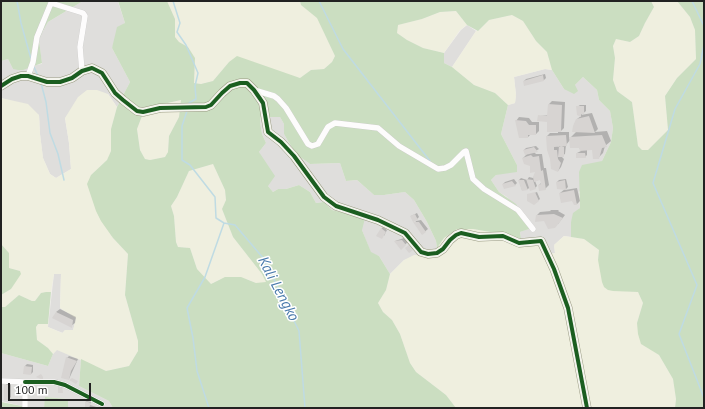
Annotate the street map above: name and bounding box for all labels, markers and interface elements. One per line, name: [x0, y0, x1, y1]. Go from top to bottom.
water label: Kali Lengko: [253, 254, 303, 324]
scale bar: [10, 375, 93, 401]
text: 100 m: [15, 382, 48, 397]

